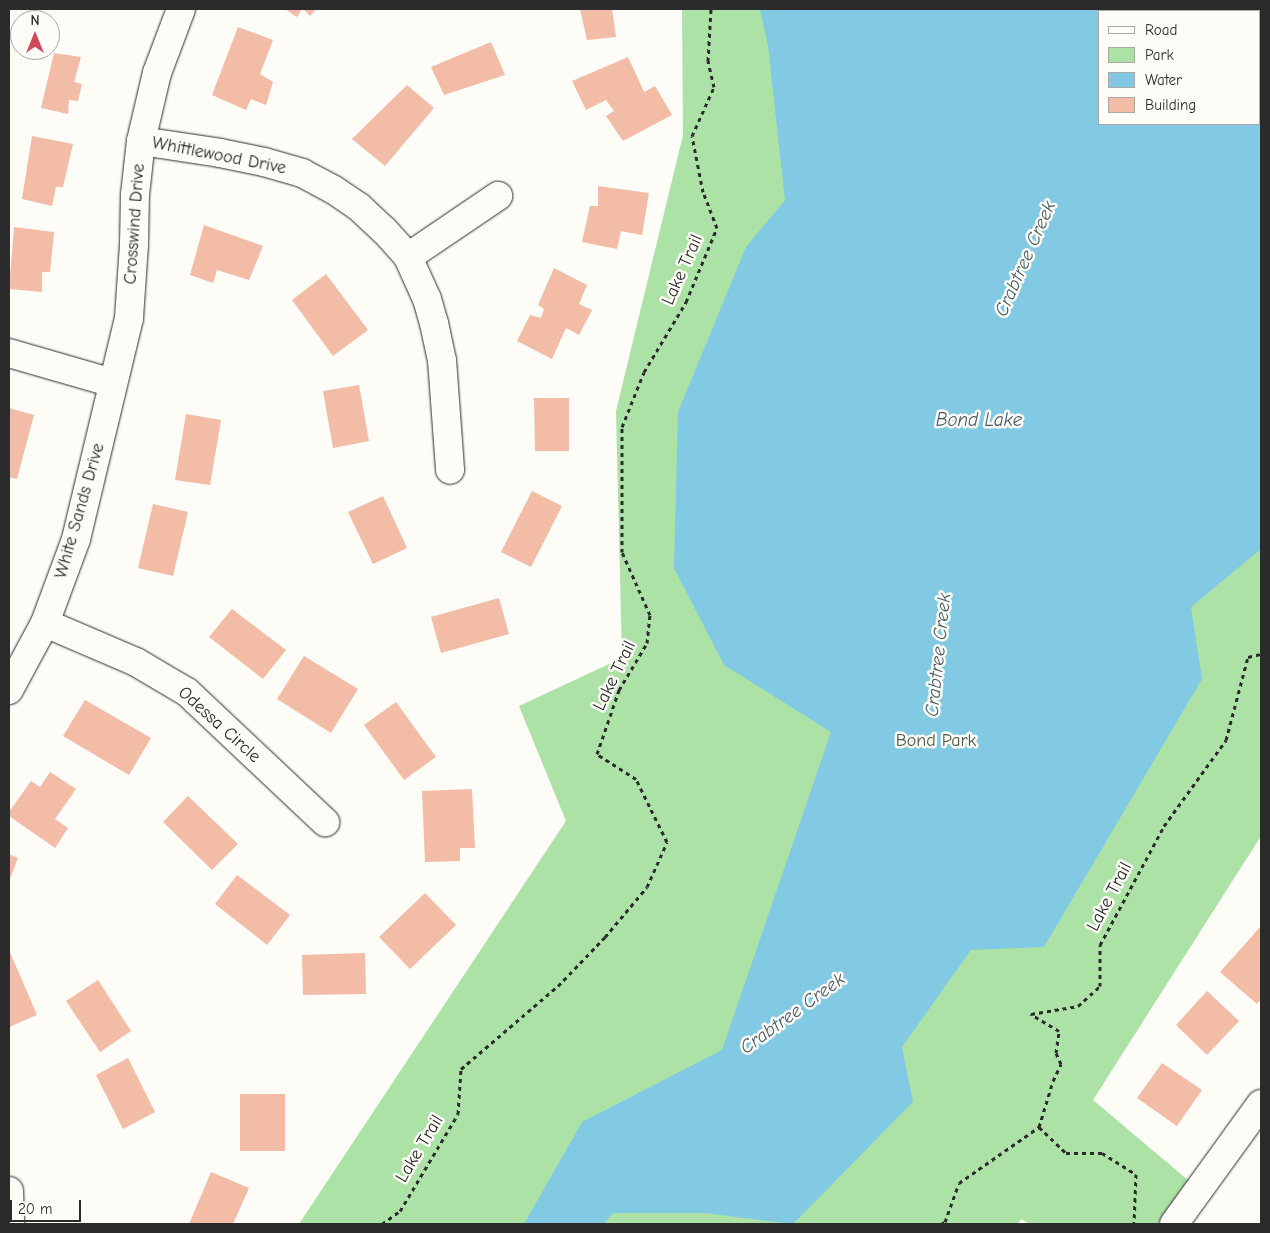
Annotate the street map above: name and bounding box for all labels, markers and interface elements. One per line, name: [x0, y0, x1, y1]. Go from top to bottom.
north arrow: [10, 10, 60, 60]
legend: [1098, 10, 1260, 125]
text: N: [30, 12, 40, 29]
text: Road: [1145, 21, 1177, 39]
text: Park: [1145, 46, 1174, 64]
text: Water: [1145, 71, 1182, 89]
text: Building: [1145, 96, 1196, 114]
street label: Whittlewood Drive: [150, 132, 288, 180]
street label: Crosswind Drive: [120, 163, 150, 285]
water label: Crabtree Creek: [990, 198, 1062, 320]
street label: Lake Trail: [658, 231, 708, 309]
water label: Bond Lake: [936, 410, 1022, 432]
street label: White Sands Drive: [50, 441, 110, 581]
water label: Crabtree Creek: [921, 592, 957, 718]
street label: Lake Trail: [589, 638, 641, 714]
street label: Odessa Circle: [173, 682, 265, 768]
park label: Bond Park: [896, 730, 976, 752]
street label: Lake Trail: [1083, 859, 1137, 935]
water label: Crabtree Creek: [736, 968, 850, 1060]
street label: Lake Trail: [391, 1111, 449, 1187]
scale bar: [12, 1190, 84, 1222]
text: 20 m: [18, 1200, 52, 1218]

